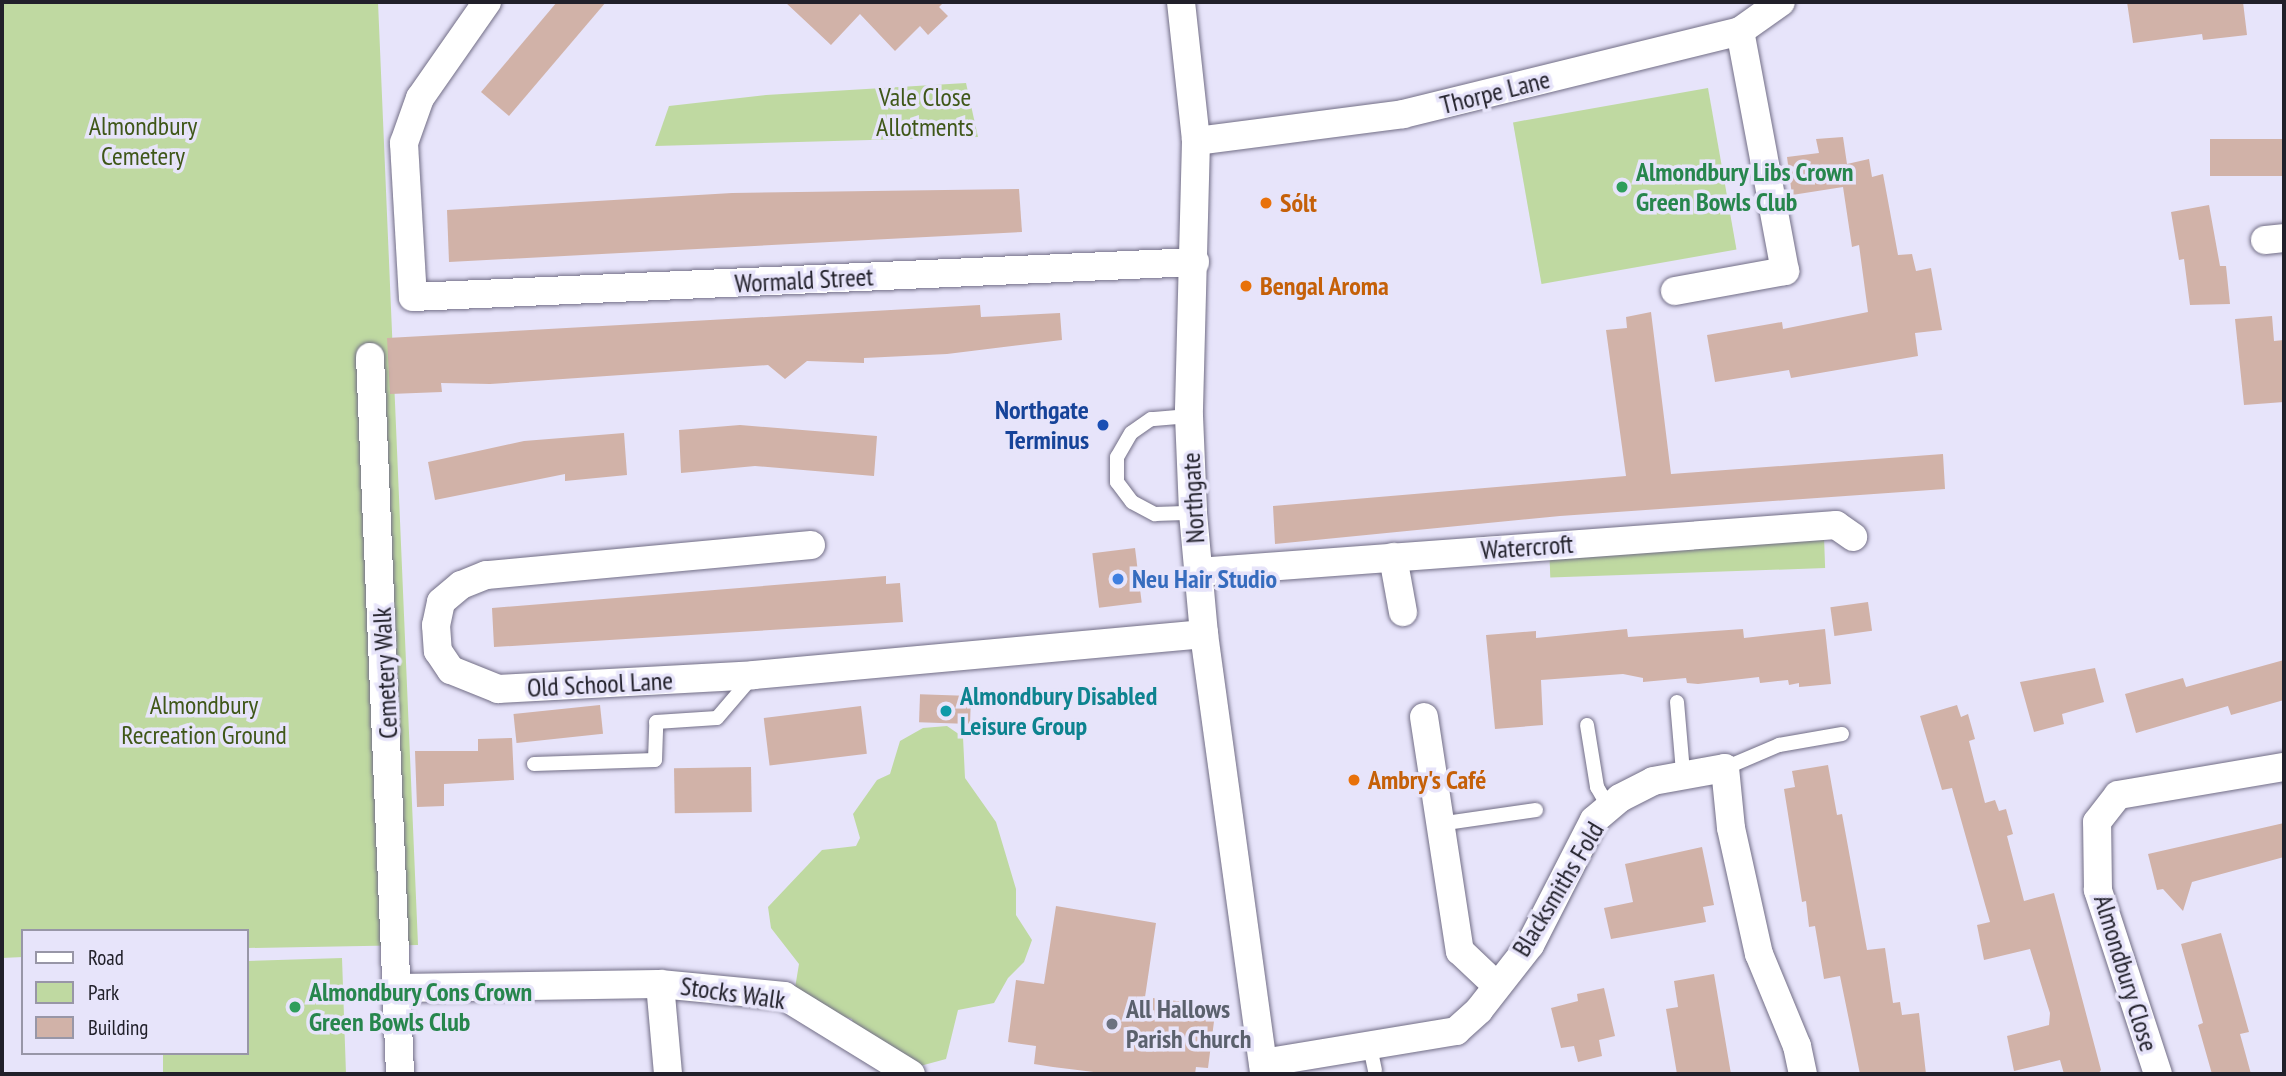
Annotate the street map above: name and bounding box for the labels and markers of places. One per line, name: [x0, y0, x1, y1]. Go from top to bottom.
place label: Almondbury Libs Crown Green Bowls Club: [1636, 156, 1855, 218]
marker: Almondbury Libs Crown Green Bowls Club: [1614, 179, 1630, 195]
place label: Sólt: [1280, 187, 1317, 219]
marker: Sólt: [1258, 195, 1274, 211]
place label: Bengal Aroma: [1260, 270, 1390, 302]
marker: Bengal Aroma: [1238, 278, 1254, 294]
place label: Northgate Terminus: [995, 394, 1089, 456]
marker: Northgate Terminus: [1095, 417, 1111, 433]
place label: Neu Hair Studio: [1132, 563, 1277, 595]
marker: Neu Hair Studio: [1110, 571, 1126, 587]
place label: Almondbury Disabled Leisure Group: [960, 680, 1158, 742]
marker: Almondbury Disabled Leisure Group: [938, 703, 954, 719]
place label: Ambry's Café: [1368, 764, 1487, 796]
marker: Ambry's Café: [1346, 772, 1362, 788]
place label: Almondbury Cons Crown Green Bowls Club: [309, 976, 534, 1038]
place label: All Hallows Parish Church: [1126, 993, 1252, 1054]
marker: Almondbury Cons Crown Green Bowls Club: [287, 999, 303, 1015]
marker: All Hallows Parish Church: [1104, 1016, 1120, 1032]

